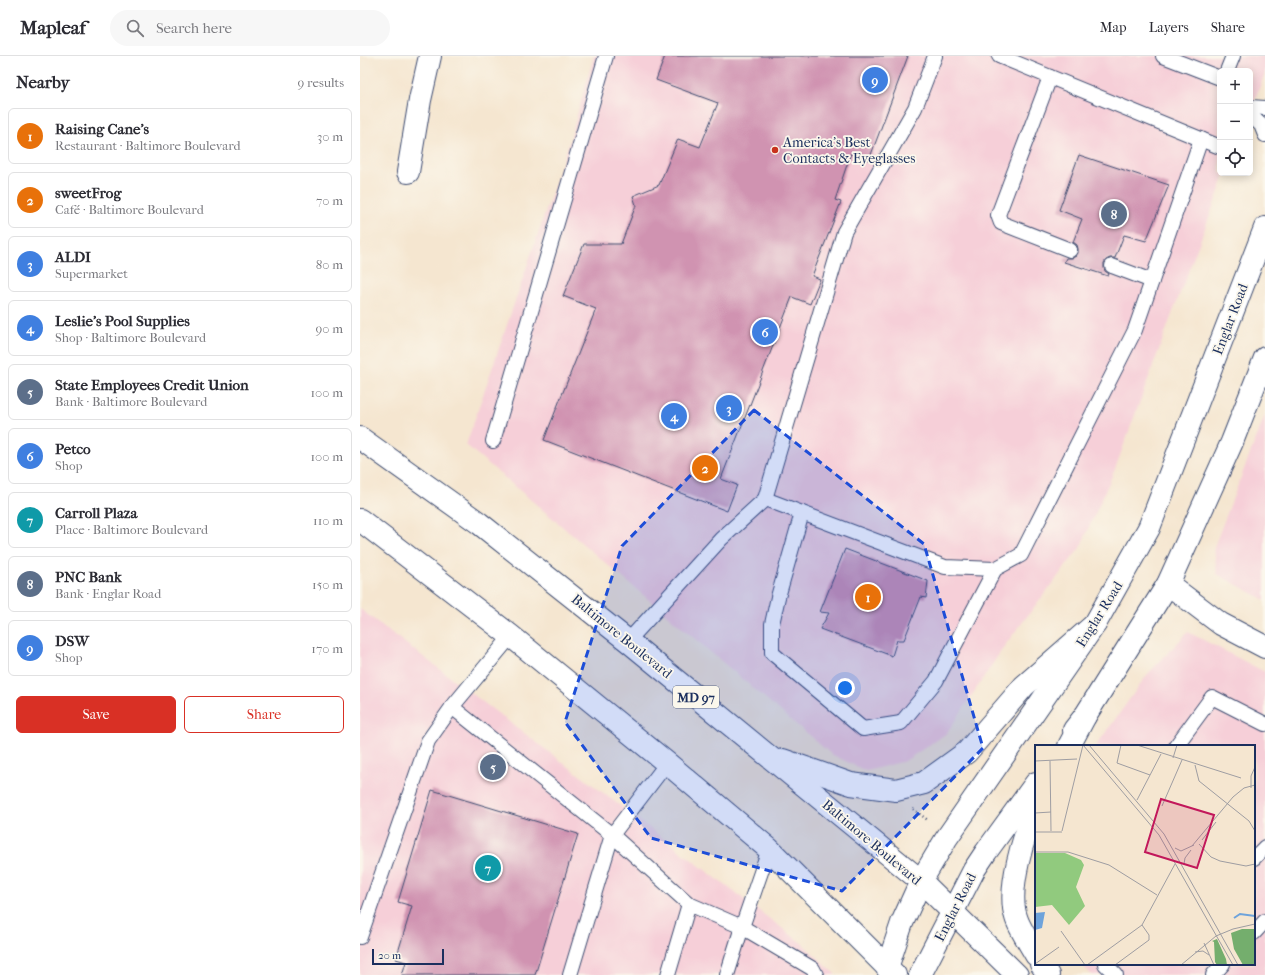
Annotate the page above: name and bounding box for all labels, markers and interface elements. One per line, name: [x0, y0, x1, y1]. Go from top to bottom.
search box: [110, 10, 390, 46]
text: Mapleaf: [20, 17, 86, 39]
icon: search: [124, 17, 146, 39]
text: Search here: [156, 19, 232, 37]
text: Map: [1100, 19, 1127, 36]
text: Layers: [1149, 19, 1189, 36]
text: Share: [1211, 19, 1245, 36]
pin: 9: [862, 65, 888, 95]
map controls: [1217, 68, 1253, 176]
button: +: [1217, 68, 1253, 104]
text: Nearby: [16, 72, 70, 92]
text: 9 results: [297, 75, 344, 90]
button: −: [1217, 104, 1253, 140]
text: Raising Cane's: [55, 120, 149, 138]
text: 1: [28, 129, 32, 144]
text: 30 m: [317, 129, 343, 144]
place label: America's Best Contacts & Eyeglasses: [782, 134, 915, 167]
text: Restaurant · Baltimore Boulevard: [55, 138, 241, 153]
button: locate: [1217, 140, 1253, 176]
marker: America's Best Contacts & Eyeglasses: [770, 145, 780, 155]
text: sweetFrog: [55, 184, 121, 202]
text: 2: [27, 193, 33, 208]
text: 70 m: [316, 193, 343, 208]
pin: 8: [1101, 199, 1127, 229]
text: Café · Baltimore Boulevard: [55, 202, 204, 217]
text: ALDI: [55, 248, 91, 266]
text: 3: [27, 257, 33, 272]
text: 80 m: [316, 257, 343, 272]
text: Supermarket: [55, 266, 128, 281]
street label: Englar Road: [1209, 281, 1252, 357]
text: Leslie's Pool Supplies: [55, 312, 190, 330]
pin: 6: [752, 317, 778, 347]
text: 4: [26, 321, 34, 336]
text: 90 m: [315, 321, 343, 336]
text: Shop · Baltimore Boulevard: [55, 330, 206, 345]
text: State Employees Credit Union: [55, 376, 249, 394]
text: 5: [27, 385, 33, 400]
text: 100 m: [310, 385, 343, 400]
pin: 3: [716, 393, 742, 423]
text: Bank · Baltimore Boulevard: [55, 394, 207, 409]
pin: 4: [661, 401, 687, 431]
text: Petco: [55, 440, 91, 458]
text: 6: [26, 449, 34, 464]
text: 100 m: [310, 449, 343, 464]
pin: 2: [692, 453, 718, 483]
text: Shop: [55, 458, 83, 473]
text: Carroll Plaza: [55, 504, 137, 522]
text: 7: [27, 513, 33, 528]
text: 110 m: [313, 513, 343, 528]
text: Place · Baltimore Boulevard: [55, 522, 208, 537]
text: PNC Bank: [55, 568, 122, 586]
text: 8: [27, 577, 33, 592]
text: 150 m: [312, 577, 343, 592]
street label: Englar Road: [1072, 578, 1127, 650]
pin: 1: [855, 582, 881, 612]
text: Bank · Englar Road: [55, 586, 161, 601]
street label: Baltimore Boulevard: [568, 591, 676, 682]
text: DSW: [55, 632, 89, 650]
text: 9: [27, 641, 33, 656]
text: 170 m: [311, 641, 343, 656]
text: Shop: [55, 650, 83, 665]
your location: [835, 678, 855, 698]
road number: MD 97: [673, 686, 719, 708]
button: Save: [16, 696, 176, 733]
button: Share: [184, 696, 344, 733]
inset map: [1035, 745, 1255, 965]
pin: 5: [480, 752, 506, 782]
street label: Baltimore Boulevard: [819, 796, 925, 889]
pin: 7: [475, 853, 501, 883]
street label: Englar Road: [931, 870, 980, 944]
scale bar: [372, 947, 444, 966]
text: 20 m: [378, 949, 401, 962]

